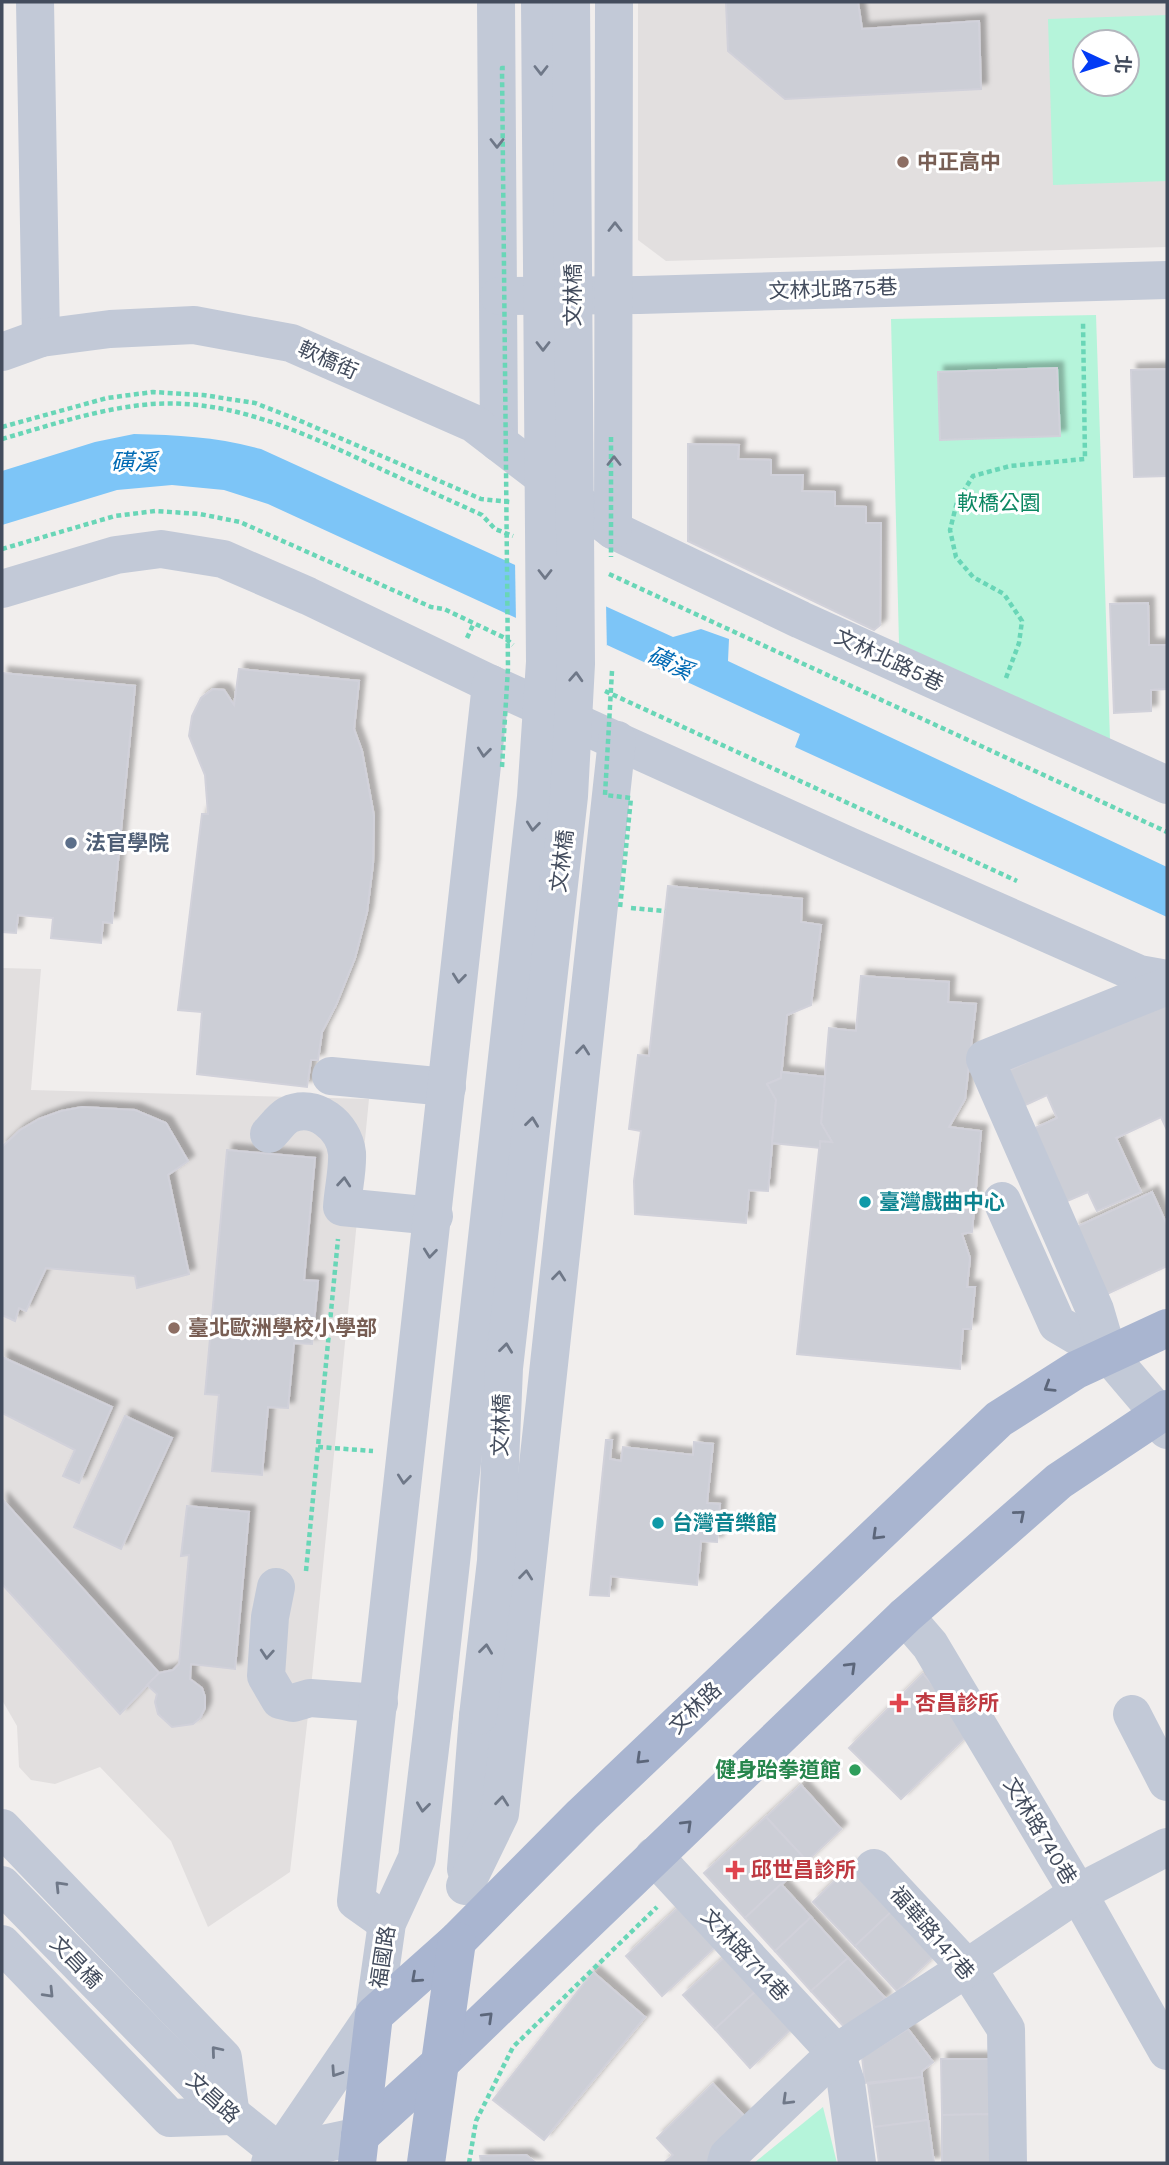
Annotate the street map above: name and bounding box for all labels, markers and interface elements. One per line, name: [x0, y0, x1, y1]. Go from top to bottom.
north arrow: [1071, 28, 1141, 98]
text: 北: [1110, 54, 1135, 74]
one-way arrow: [533, 65, 549, 76]
one-way arrow: [489, 139, 505, 149]
place label: 中正高中: [917, 149, 1001, 174]
marker: 中正高中: [895, 154, 911, 170]
one-way arrow: [607, 221, 622, 232]
street label: 文林橋: [560, 264, 585, 327]
street label: 文林北路75巷: [768, 274, 898, 303]
street label: 軟橋街: [294, 335, 362, 384]
one-way arrow: [535, 342, 551, 352]
water label: 磺溪: [111, 449, 160, 476]
one-way arrow: [606, 456, 622, 466]
park label: 軟橋公園: [957, 490, 1041, 515]
one-way arrow: [537, 569, 552, 580]
street label: 文林北路5巷: [831, 623, 948, 696]
water label: 磺溪: [643, 641, 699, 687]
one-way arrow: [568, 671, 583, 682]
one-way arrow: [476, 746, 491, 757]
one-way arrow: [526, 820, 541, 831]
street label: 文林橋: [545, 828, 578, 894]
place label: 法官學院: [85, 830, 169, 855]
marker: 法官學院: [63, 835, 79, 851]
one-way arrow: [452, 972, 467, 984]
one-way arrow: [576, 1044, 591, 1055]
one-way arrow: [524, 1117, 539, 1128]
one-way arrow: [336, 1176, 351, 1187]
place label: 臺灣戲曲中心: [879, 1189, 1005, 1214]
marker: 臺灣戲曲中心: [857, 1194, 873, 1210]
one-way arrow: [422, 1247, 437, 1258]
one-way arrow: [551, 1270, 566, 1282]
place label: 臺北歐洲學校小學部: [188, 1315, 377, 1340]
marker: 臺北歐洲學校小學部: [166, 1320, 182, 1336]
one-way arrow: [498, 1343, 513, 1354]
one-way arrow: [1044, 1379, 1057, 1392]
street label: 文林橋: [487, 1393, 514, 1457]
one-way arrow: [397, 1474, 412, 1485]
place label: 台灣音樂館: [672, 1510, 777, 1535]
one-way arrow: [1012, 1511, 1025, 1523]
marker: 台灣音樂館: [650, 1515, 666, 1531]
one-way arrow: [872, 1527, 885, 1539]
one-way arrow: [518, 1569, 533, 1580]
one-way arrow: [478, 1643, 493, 1654]
one-way arrow: [260, 1649, 275, 1660]
one-way arrow: [843, 1663, 856, 1676]
street label: 文林路: [663, 1677, 726, 1739]
place label: 杏昌診所: [915, 1690, 999, 1715]
marker: 杏昌診所: [889, 1693, 909, 1713]
one-way arrow: [636, 1751, 649, 1764]
place label: 健身跆拳道館: [715, 1757, 841, 1782]
marker: 健身跆拳道館: [847, 1762, 863, 1778]
street label: 文林路740巷: [999, 1773, 1082, 1889]
one-way arrow: [494, 1795, 509, 1807]
one-way arrow: [415, 1801, 430, 1813]
one-way arrow: [679, 1820, 692, 1833]
place label: 邱世昌診所: [751, 1857, 856, 1882]
marker: 邱世昌診所: [725, 1860, 745, 1880]
one-way arrow: [55, 1881, 68, 1894]
street label: 福華路147巷: [885, 1881, 980, 1985]
street label: 文林路714巷: [696, 1903, 794, 2006]
street label: 福國路: [365, 1924, 400, 1990]
street label: 文昌橋: [45, 1930, 107, 1993]
one-way arrow: [411, 1970, 424, 1982]
one-way arrow: [41, 1985, 54, 1998]
one-way arrow: [480, 2012, 493, 2025]
one-way arrow: [212, 2047, 224, 2060]
one-way arrow: [332, 2064, 344, 2077]
street label: 文昌路: [182, 2067, 245, 2128]
one-way arrow: [782, 2092, 795, 2105]

